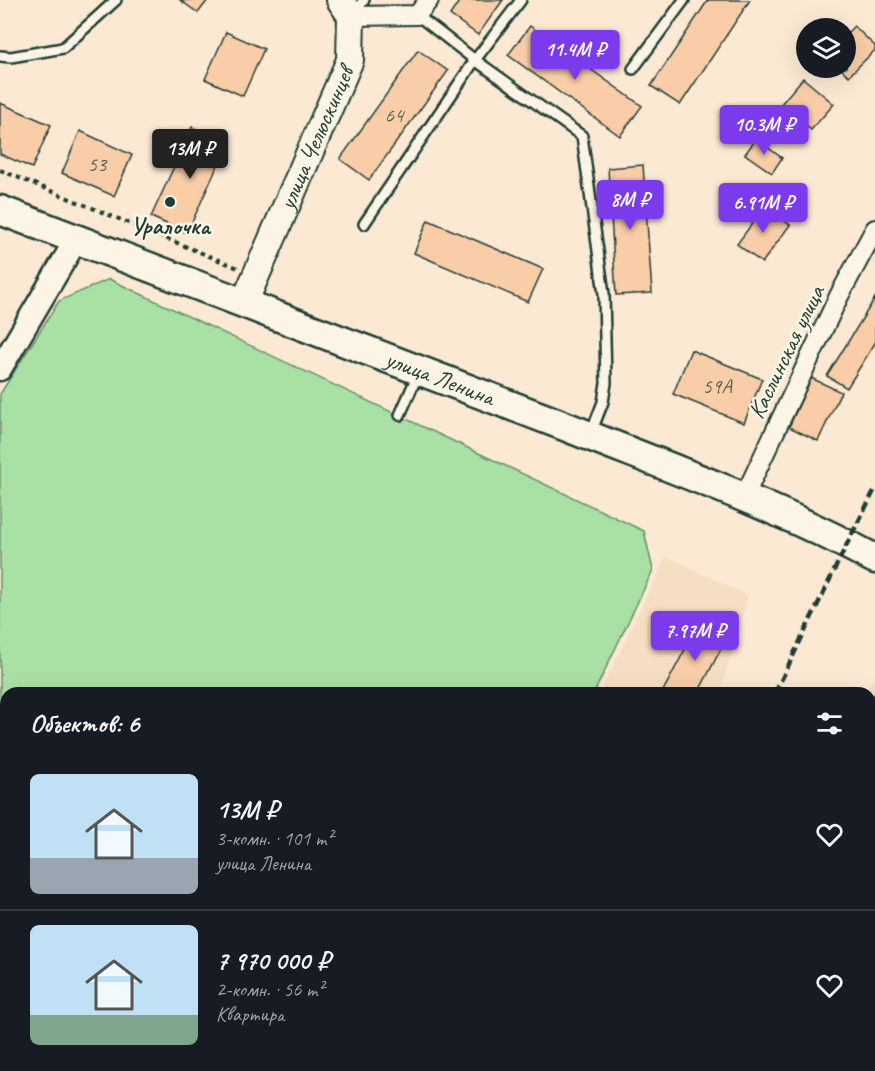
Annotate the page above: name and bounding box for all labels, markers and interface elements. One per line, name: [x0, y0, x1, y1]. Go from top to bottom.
map controls: [796, 18, 856, 78]
button: layers: [796, 18, 856, 78]
pin: 11.4M ₽: [520, 30, 630, 81]
text: 11.4M ₽: [545, 37, 605, 62]
street label: улица Челюскинцев: [271, 58, 362, 216]
house number: 64: [385, 102, 406, 128]
pin: 10.3M ₽: [709, 105, 819, 156]
text: 10.3M ₽: [734, 112, 794, 137]
pin: 13M ₽: [148, 129, 232, 180]
text: 13M ₽: [166, 136, 214, 161]
house number: 53: [88, 151, 108, 177]
pin: 8M ₽: [594, 180, 666, 231]
pin: 6.91M ₽: [708, 183, 818, 234]
text: 8M ₽: [611, 187, 649, 212]
text: 6.91M ₽: [733, 190, 793, 215]
marker: Уралочка: [163, 195, 177, 209]
place label: Уралочка: [130, 211, 212, 241]
street label: Каслинская улица: [741, 279, 832, 423]
street label: улица Ленина: [380, 343, 501, 413]
house number: 59А: [702, 373, 733, 399]
pin: 7.97M ₽: [640, 611, 750, 662]
text: 7.97M ₽: [665, 618, 725, 643]
text: Объектов: 6: [30, 707, 139, 740]
icon: filters: [813, 707, 846, 740]
text: 13M ₽: [216, 793, 278, 826]
icon: home: [78, 798, 150, 870]
icon: heart: [813, 818, 846, 851]
text: 3-комн. · 101 m²: [216, 826, 333, 851]
text: улица Ленина: [216, 851, 311, 876]
text: 7 970 000 ₽: [216, 944, 330, 977]
icon: home: [78, 949, 150, 1021]
icon: heart: [813, 969, 846, 1002]
text: 2-комн. · 56 m²: [216, 977, 324, 1002]
text: Квартира: [216, 1002, 284, 1027]

